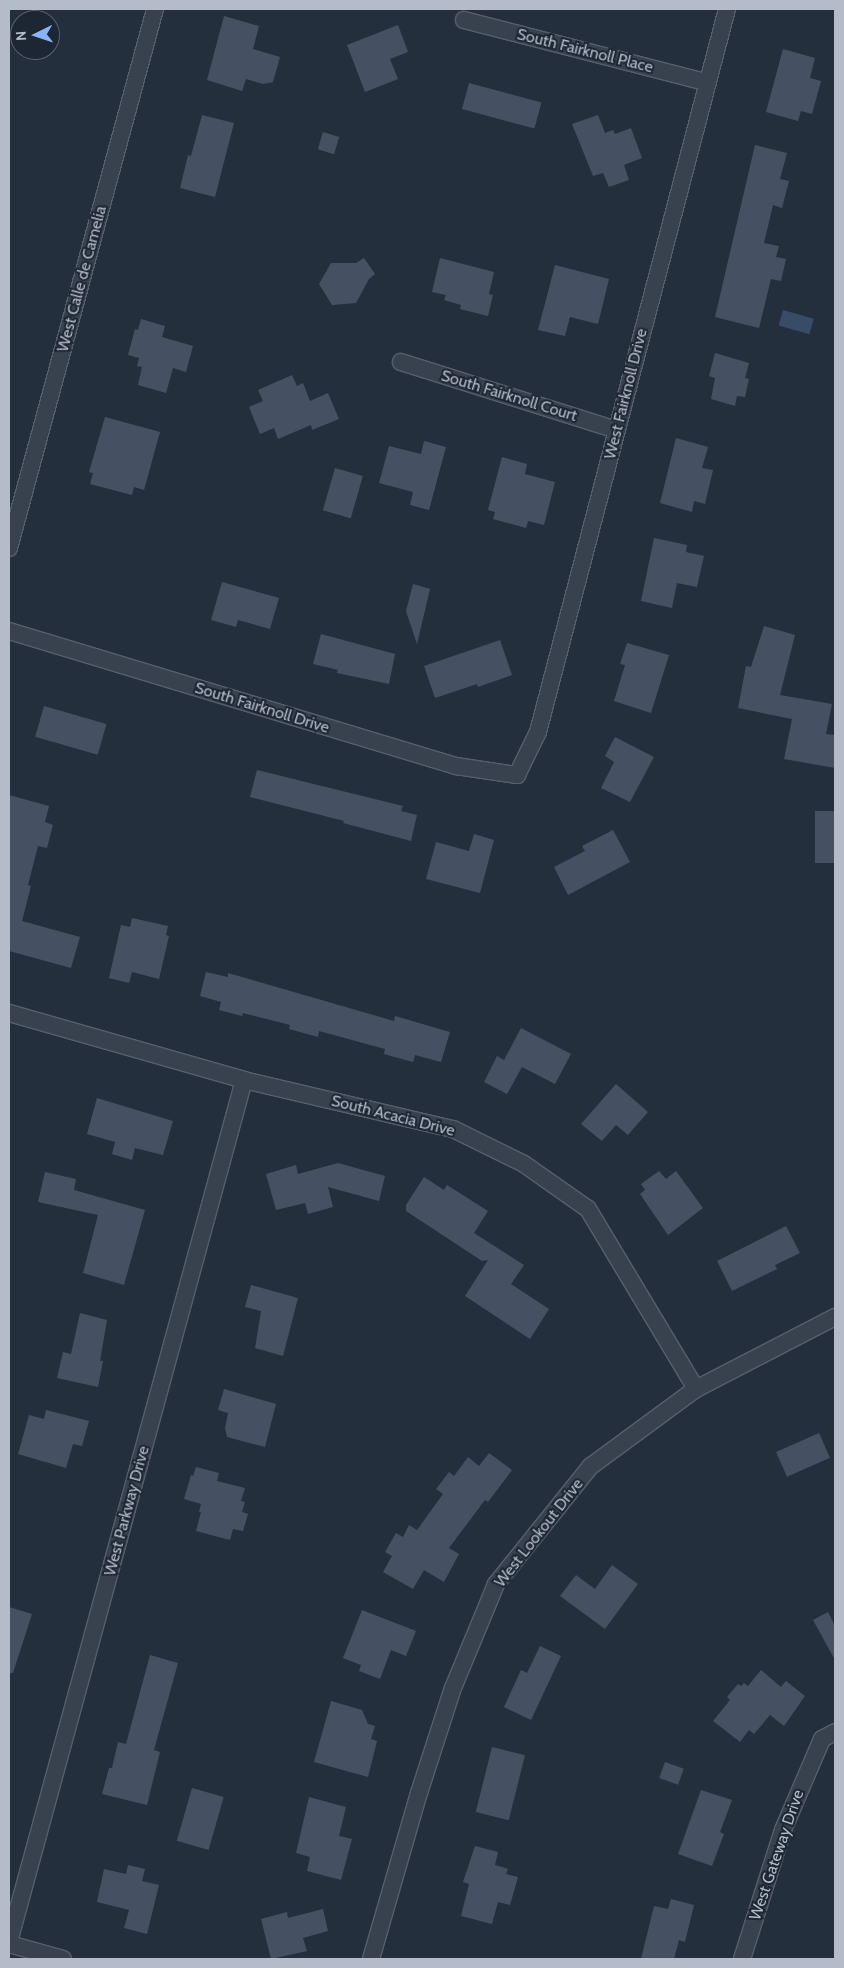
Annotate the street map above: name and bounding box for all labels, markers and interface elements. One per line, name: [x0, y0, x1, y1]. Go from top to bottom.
north arrow: [10, 10, 60, 60]
street label: South Fairknoll Place: [515, 25, 655, 77]
text: N: [12, 30, 30, 42]
street label: West Calle de Camelia: [53, 204, 111, 354]
street label: West Fairknoll Drive: [600, 327, 652, 461]
street label: South Fairknoll Court: [439, 366, 579, 426]
street label: South Fairknoll Drive: [192, 678, 332, 738]
street label: South Acacia Drive: [329, 1091, 457, 1141]
street label: West Parkway Drive: [100, 1444, 154, 1578]
street label: West Lookout Drive: [491, 1475, 587, 1591]
street label: West Gateway Drive: [746, 1787, 808, 1923]

